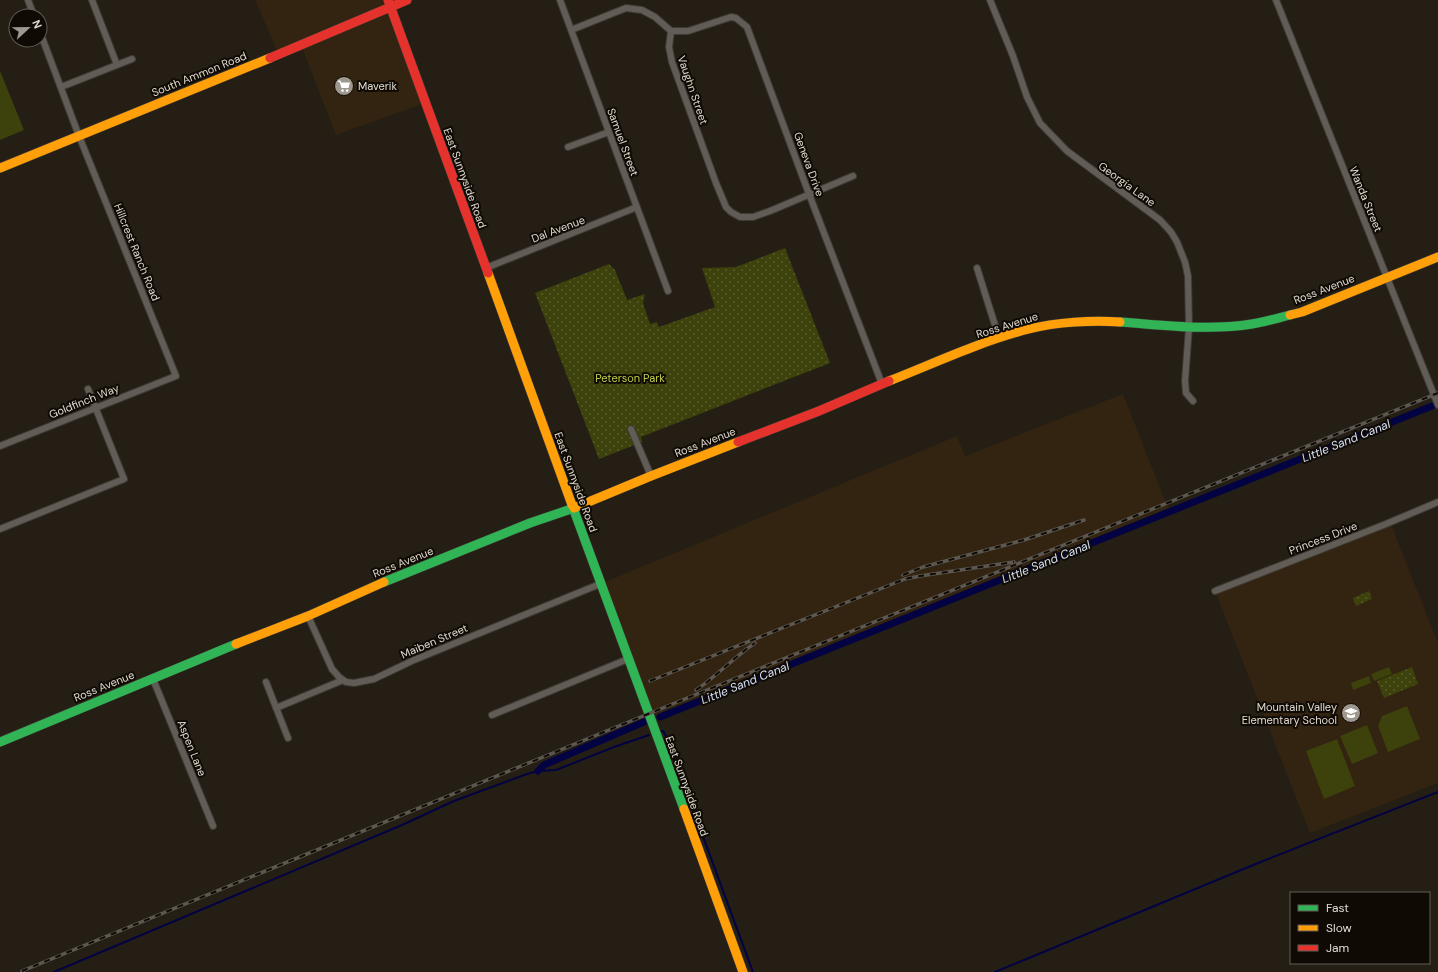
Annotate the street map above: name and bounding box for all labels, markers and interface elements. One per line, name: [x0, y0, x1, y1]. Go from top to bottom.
north arrow: [8, 8, 48, 48]
text: N: [29, 18, 45, 31]
street label: South Ammon Road: [150, 49, 249, 99]
street label: Vaughn Street: [675, 54, 711, 126]
supermarket icon: Maverik: [333, 75, 355, 97]
place label: Maverik: [358, 79, 398, 93]
street label: Samuel Street: [604, 106, 642, 178]
street label: East Sunnyside Road: [440, 126, 490, 230]
street label: Geneva Drive: [791, 130, 827, 198]
street label: Georgia Lane: [1096, 159, 1158, 209]
street label: Wanda Street: [1347, 164, 1385, 234]
street label: Hillcrest Ranch Road: [111, 201, 163, 303]
street label: Dal Avenue: [529, 212, 587, 246]
street label: Ross Avenue: [1292, 271, 1356, 307]
street label: Ross Avenue: [974, 309, 1040, 341]
park label: Peterson Park: [595, 371, 665, 385]
street label: Goldfinch Way: [47, 381, 121, 421]
water label: Little Sand Canal: [1299, 416, 1393, 466]
street label: Ross Avenue: [673, 424, 737, 460]
street label: East Sunnyside Road: [551, 430, 601, 534]
street label: Princess Drive: [1287, 519, 1359, 557]
water label: Little Sand Canal: [999, 537, 1093, 587]
street label: Ross Avenue: [371, 544, 435, 580]
street label: Maiben Street: [398, 621, 470, 661]
water label: Little Sand Canal: [698, 658, 792, 708]
street label: Ross Avenue: [72, 668, 136, 704]
place label: Mountain Valley Elementary School: [1242, 700, 1337, 727]
school or university icon: Mountain Valley Elementary School: [1340, 702, 1362, 724]
street label: Aspen Lane: [174, 718, 210, 778]
street label: East Sunnyside Road: [662, 734, 712, 838]
legend: [1290, 892, 1430, 964]
text: Fast: [1326, 900, 1349, 916]
text: Slow: [1326, 920, 1352, 936]
text: Jam: [1326, 940, 1349, 956]

